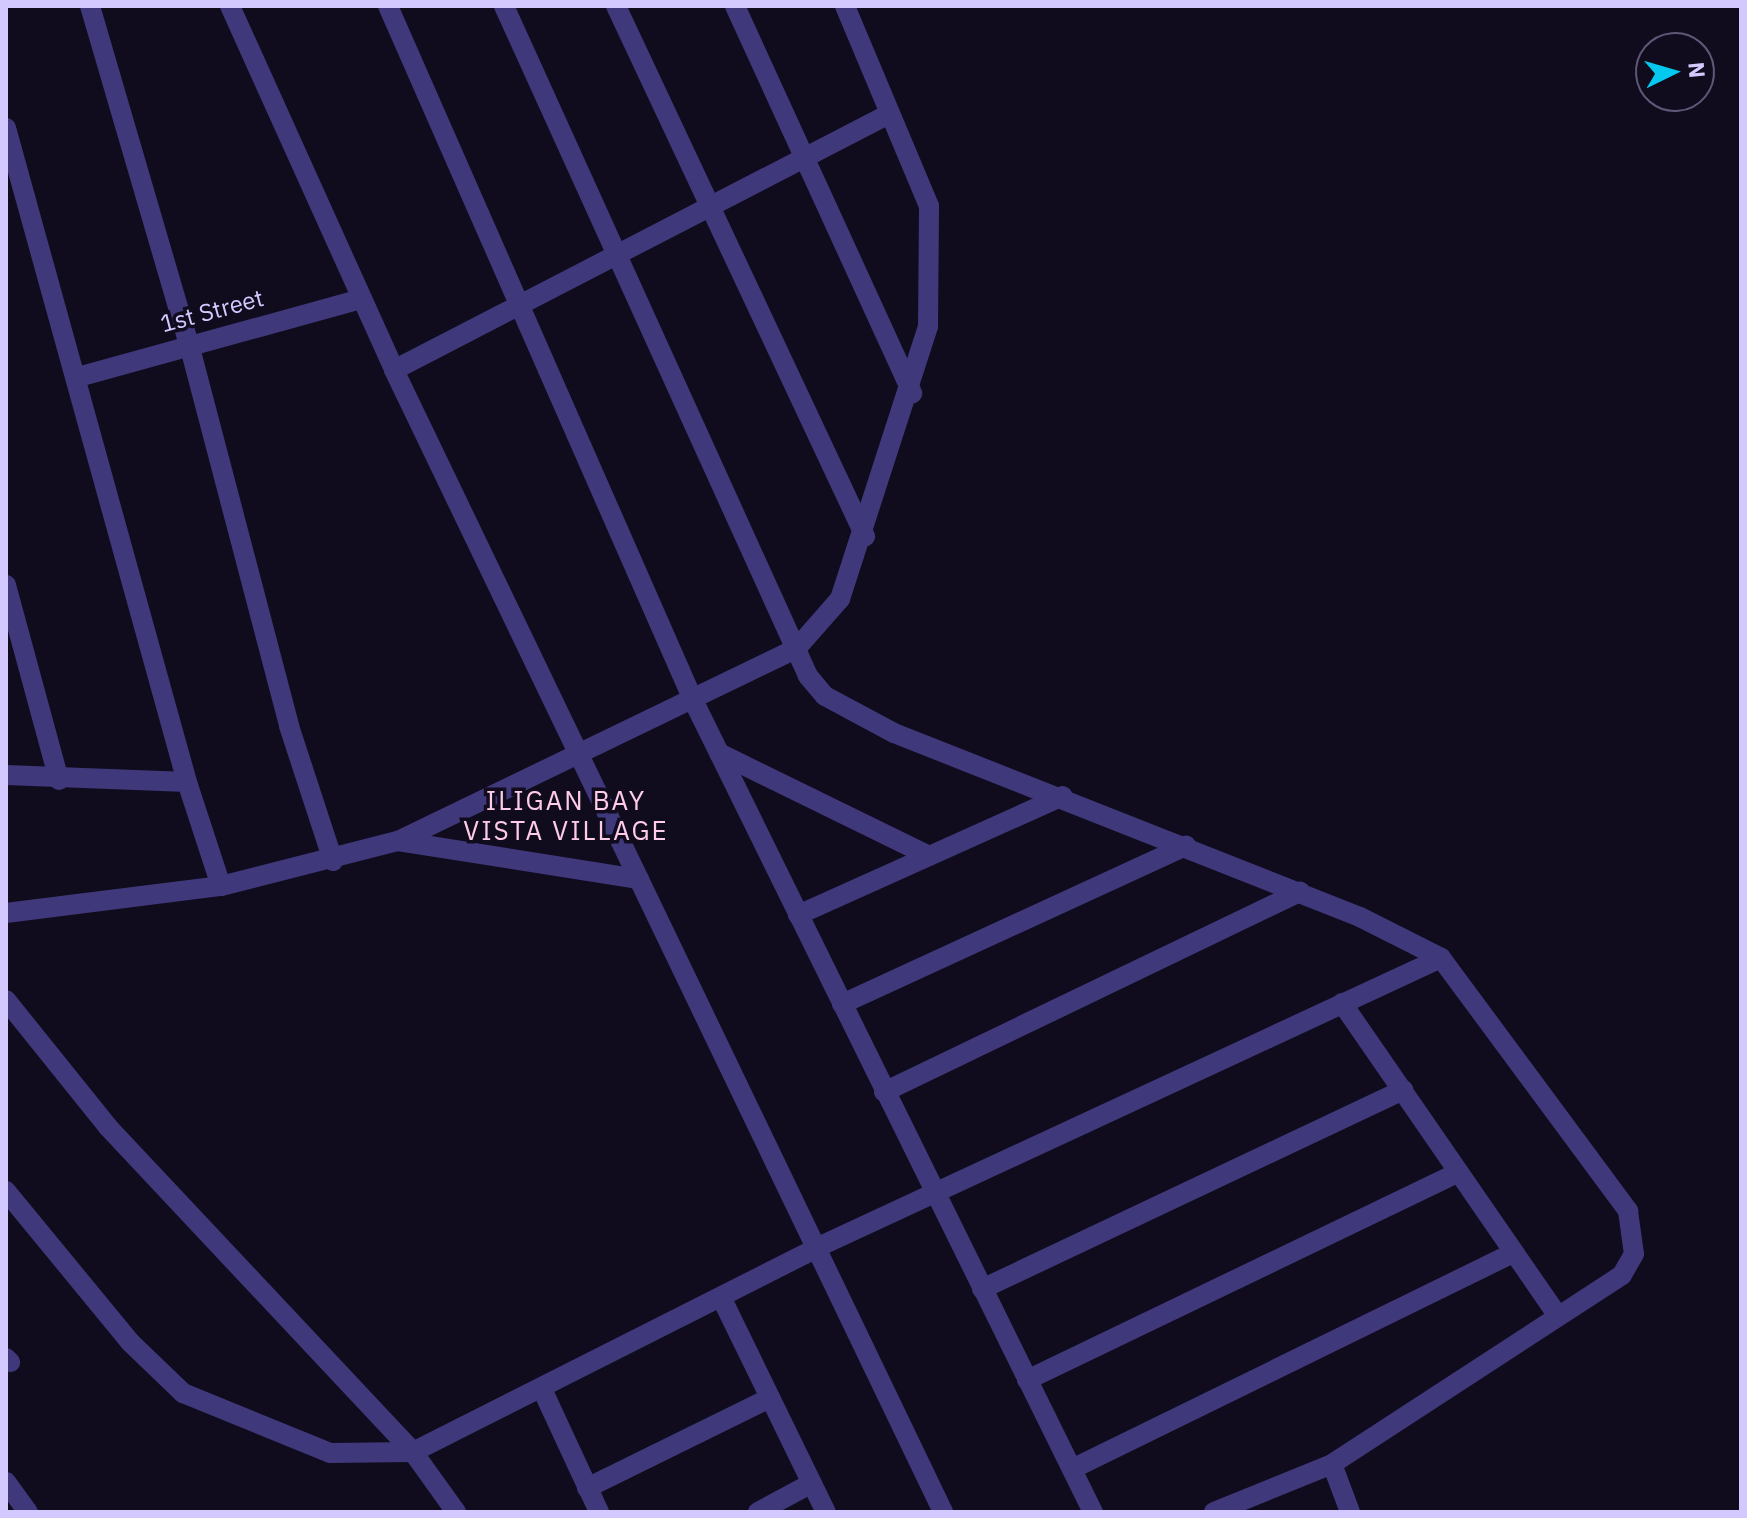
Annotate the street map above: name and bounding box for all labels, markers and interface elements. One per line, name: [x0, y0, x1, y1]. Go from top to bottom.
north arrow: [1635, 32, 1715, 112]
text: N: [1682, 61, 1713, 79]
street label: 1st Street: [157, 283, 267, 339]
district label: ILIGAN BAY VISTA VILLAGE: [463, 785, 669, 846]

